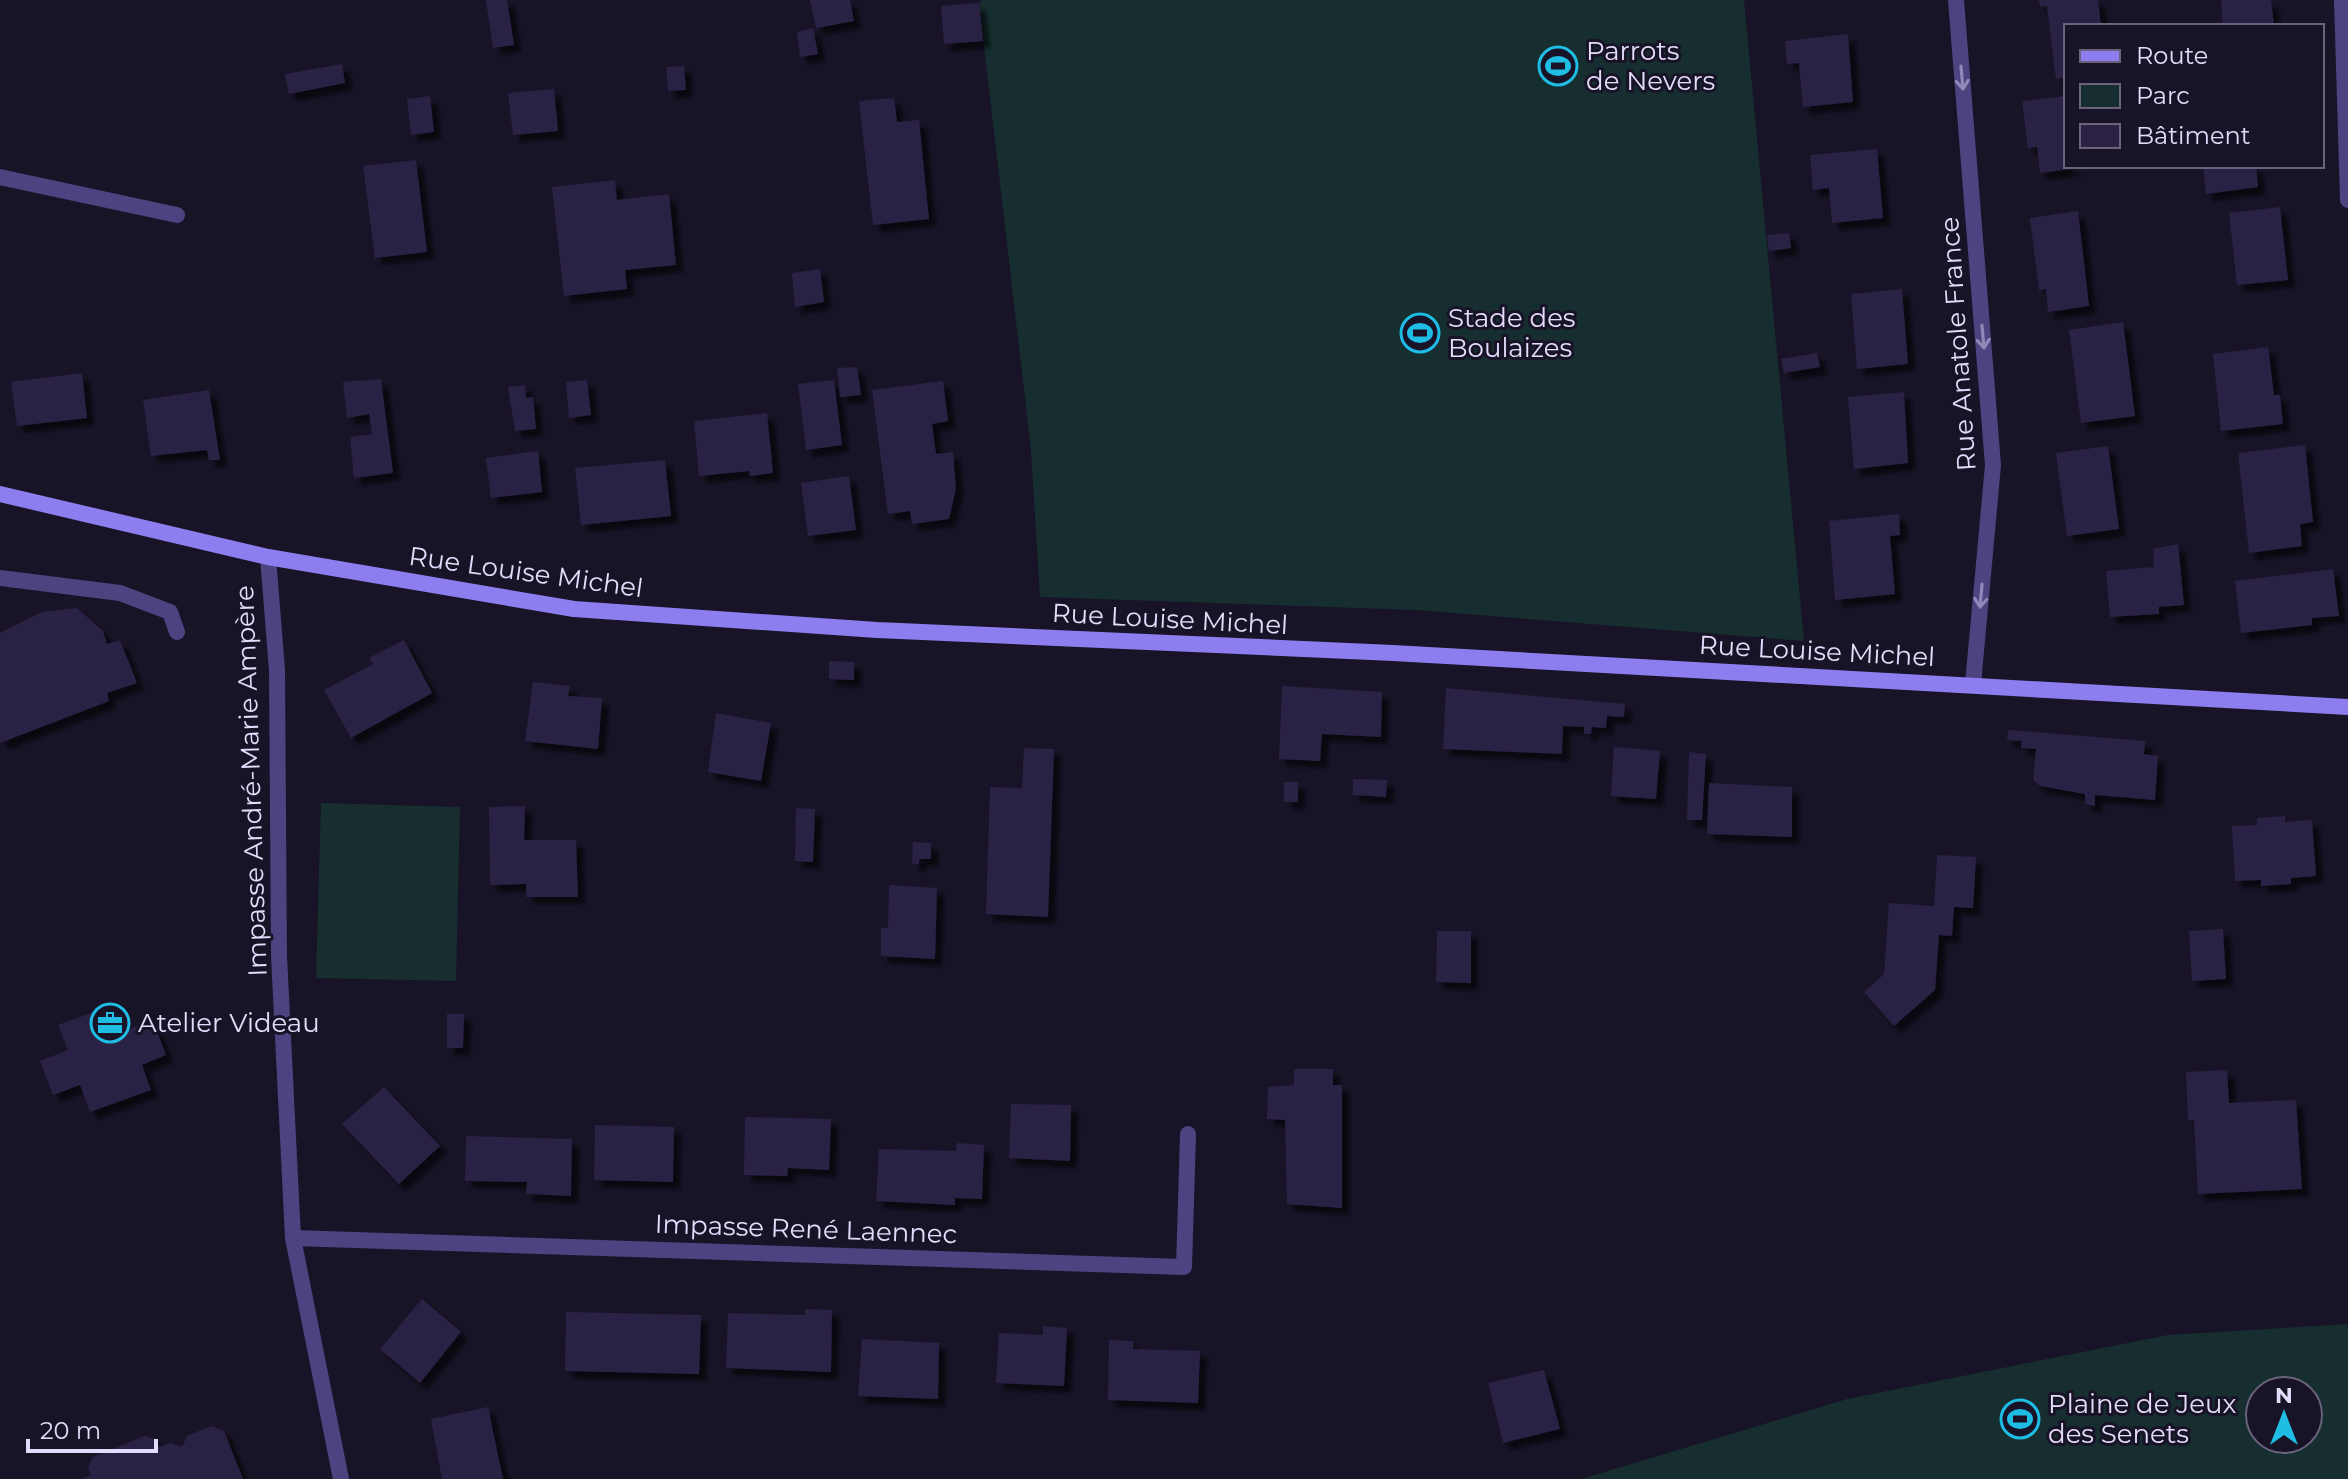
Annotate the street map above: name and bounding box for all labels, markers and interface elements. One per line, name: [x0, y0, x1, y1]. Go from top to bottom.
legend: [2064, 24, 2324, 168]
place label: Parrots de Nevers: [1586, 35, 1715, 97]
text: Route: [2136, 41, 2208, 70]
sports icon: Parrots de Nevers: [1537, 45, 1579, 87]
one-way arrow: [1955, 64, 1970, 91]
text: Parc: [2136, 81, 2190, 110]
text: Bâtiment: [2136, 121, 2251, 150]
street label: Rue Anatole France: [1933, 216, 1983, 472]
place label: Stade des Boulaizes: [1448, 302, 1576, 364]
sports icon: Stade des Boulaizes: [1399, 312, 1441, 354]
one-way arrow: [1976, 323, 1991, 350]
street label: Rue Louise Michel: [407, 540, 645, 604]
one-way arrow: [1973, 582, 1988, 609]
street label: Impasse André-Marie Ampère: [228, 585, 274, 977]
street label: Rue Louise Michel: [1051, 597, 1289, 641]
street label: Rue Louise Michel: [1698, 629, 1936, 673]
office icon: Atelier Videau: [89, 1002, 131, 1044]
place label: Atelier Videau: [138, 1007, 320, 1039]
street label: Impasse René Laennec: [654, 1208, 958, 1250]
north arrow: [2244, 1375, 2324, 1455]
text: N: [2275, 1382, 2293, 1409]
place label: Plaine de Jeux des Senets: [2048, 1388, 2236, 1450]
sports icon: Plaine de Jeux des Senets: [1999, 1398, 2041, 1440]
scale bar: [28, 1403, 156, 1453]
text: 20 m: [40, 1416, 101, 1445]

